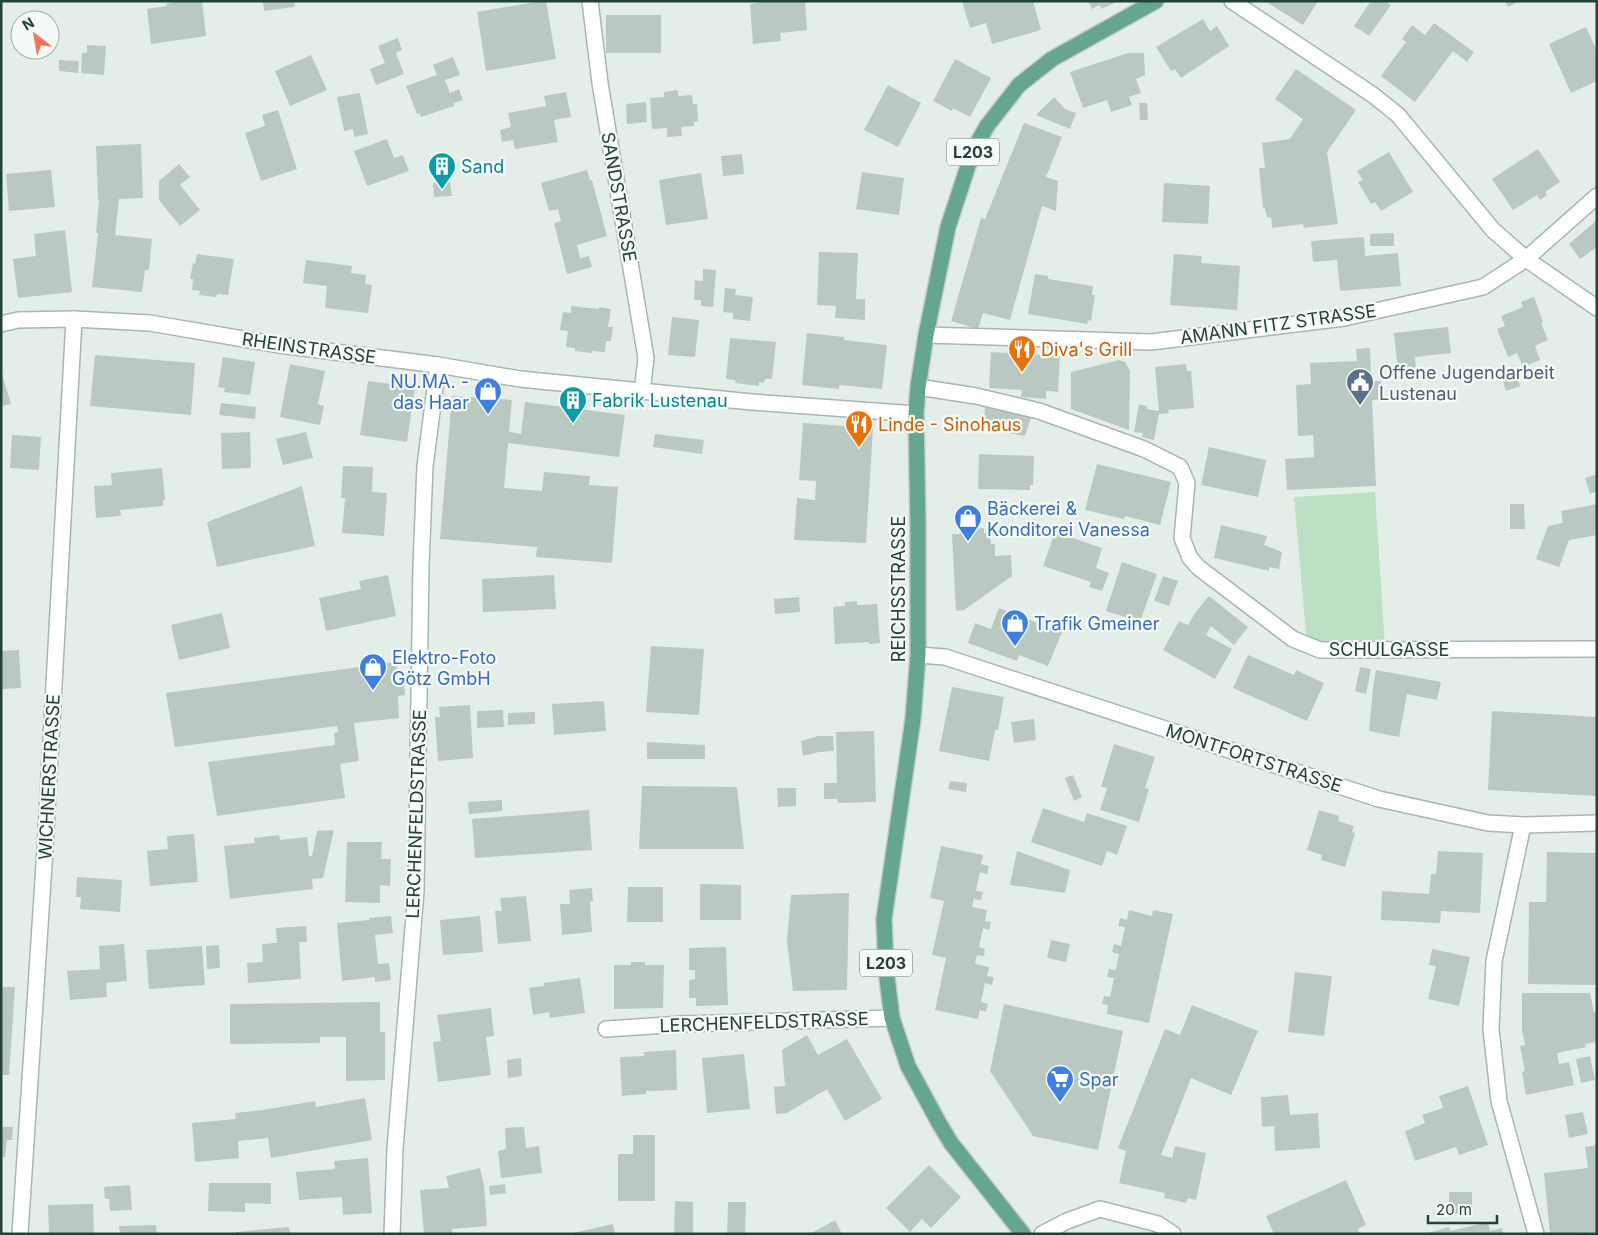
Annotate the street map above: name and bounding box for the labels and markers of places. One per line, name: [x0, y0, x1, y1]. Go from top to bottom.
building icon: Sand: [427, 151, 457, 190]
place label: Sand: [461, 156, 504, 177]
restaurant icon: Diva's Grill: [1007, 334, 1037, 373]
place label: Diva's Grill: [1041, 339, 1132, 360]
place label: Offene Jugendarbeit Lustenau: [1379, 362, 1555, 404]
public building icon: Offene Jugendarbeit Lustenau: [1345, 367, 1375, 406]
place label: NU.MA. - das Haar: [390, 371, 469, 413]
shop icon: NU.MA. - das Haar: [473, 376, 503, 415]
building icon: Fabrik Lustenau: [558, 385, 588, 424]
place label: Fabrik Lustenau: [592, 390, 728, 411]
restaurant icon: Linde - Sinohaus: [844, 409, 874, 448]
place label: Linde - Sinohaus: [878, 414, 1021, 435]
place label: Bäckerei & Konditorei Vanessa: [987, 498, 1150, 540]
shop icon: Bäckerei & Konditorei Vanessa: [953, 503, 983, 542]
shop icon: Trafik Gmeiner: [1000, 608, 1030, 647]
place label: Trafik Gmeiner: [1034, 613, 1160, 634]
place label: Elektro-Foto Götz GmbH: [392, 647, 496, 689]
shop icon: Elektro-Foto Götz GmbH: [358, 652, 388, 691]
supermarket icon: Spar: [1045, 1064, 1075, 1103]
place label: Spar: [1079, 1069, 1119, 1090]

